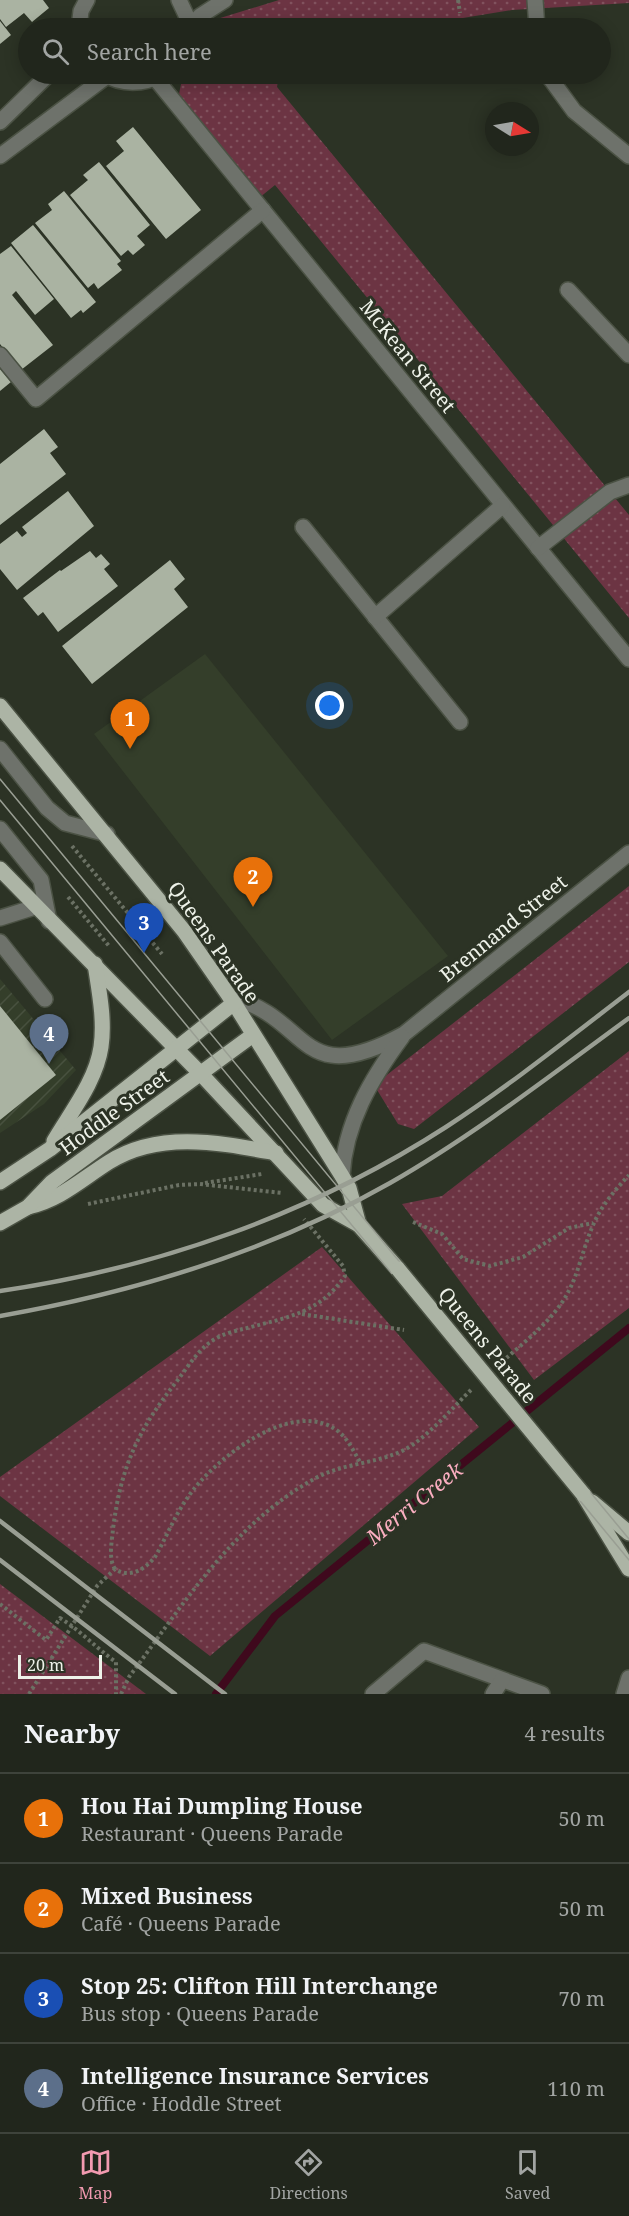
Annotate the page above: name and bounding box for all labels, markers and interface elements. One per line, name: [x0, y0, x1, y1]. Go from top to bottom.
search box: [18, 18, 611, 84]
icon: search: [39, 35, 72, 68]
text: Search here: [87, 36, 212, 66]
north arrow: [485, 102, 539, 156]
street label: McKean Street: [354, 294, 462, 418]
your location: [315, 691, 344, 720]
pin: 1: [110, 700, 150, 749]
pin: 2: [234, 858, 272, 907]
street label: Brennand Street: [434, 868, 572, 988]
street label: Queens Parade: [162, 876, 266, 1008]
pin: 3: [124, 904, 164, 953]
pin: 4: [29, 1014, 68, 1064]
street label: Hoddle Street: [54, 1063, 174, 1161]
street label: Queens Parade: [433, 1281, 543, 1409]
water label: Merri Creek: [359, 1455, 469, 1551]
scale bar: [18, 1652, 102, 1680]
text: 20 m: [27, 1654, 64, 1676]
text: Nearby: [24, 1715, 120, 1751]
text: 4 results: [525, 1720, 605, 1747]
text: Hou Hai Dumpling House: [81, 1790, 363, 1820]
text: 1: [38, 1805, 49, 1832]
text: 50 m: [559, 1805, 605, 1832]
text: Restaurant · Queens Parade: [81, 1820, 343, 1847]
text: Mixed Business: [81, 1880, 253, 1910]
text: 2: [38, 1895, 49, 1922]
text: 50 m: [559, 1895, 605, 1922]
text: Café · Queens Parade: [81, 1910, 281, 1937]
text: Stop 25: Clifton Hill Interchange: [81, 1970, 438, 2000]
text: 3: [38, 1985, 49, 2012]
text: 70 m: [559, 1985, 605, 2012]
text: Bus stop · Queens Parade: [81, 2000, 319, 2027]
text: Intelligence Insurance Services: [81, 2060, 429, 2090]
text: 4: [38, 2075, 49, 2102]
text: 110 m: [547, 2075, 605, 2102]
text: Office · Hoddle Street: [81, 2090, 282, 2117]
tab: Map: [79, 2146, 112, 2204]
tab: Directions: [270, 2146, 348, 2204]
tab: Saved: [505, 2146, 550, 2204]

